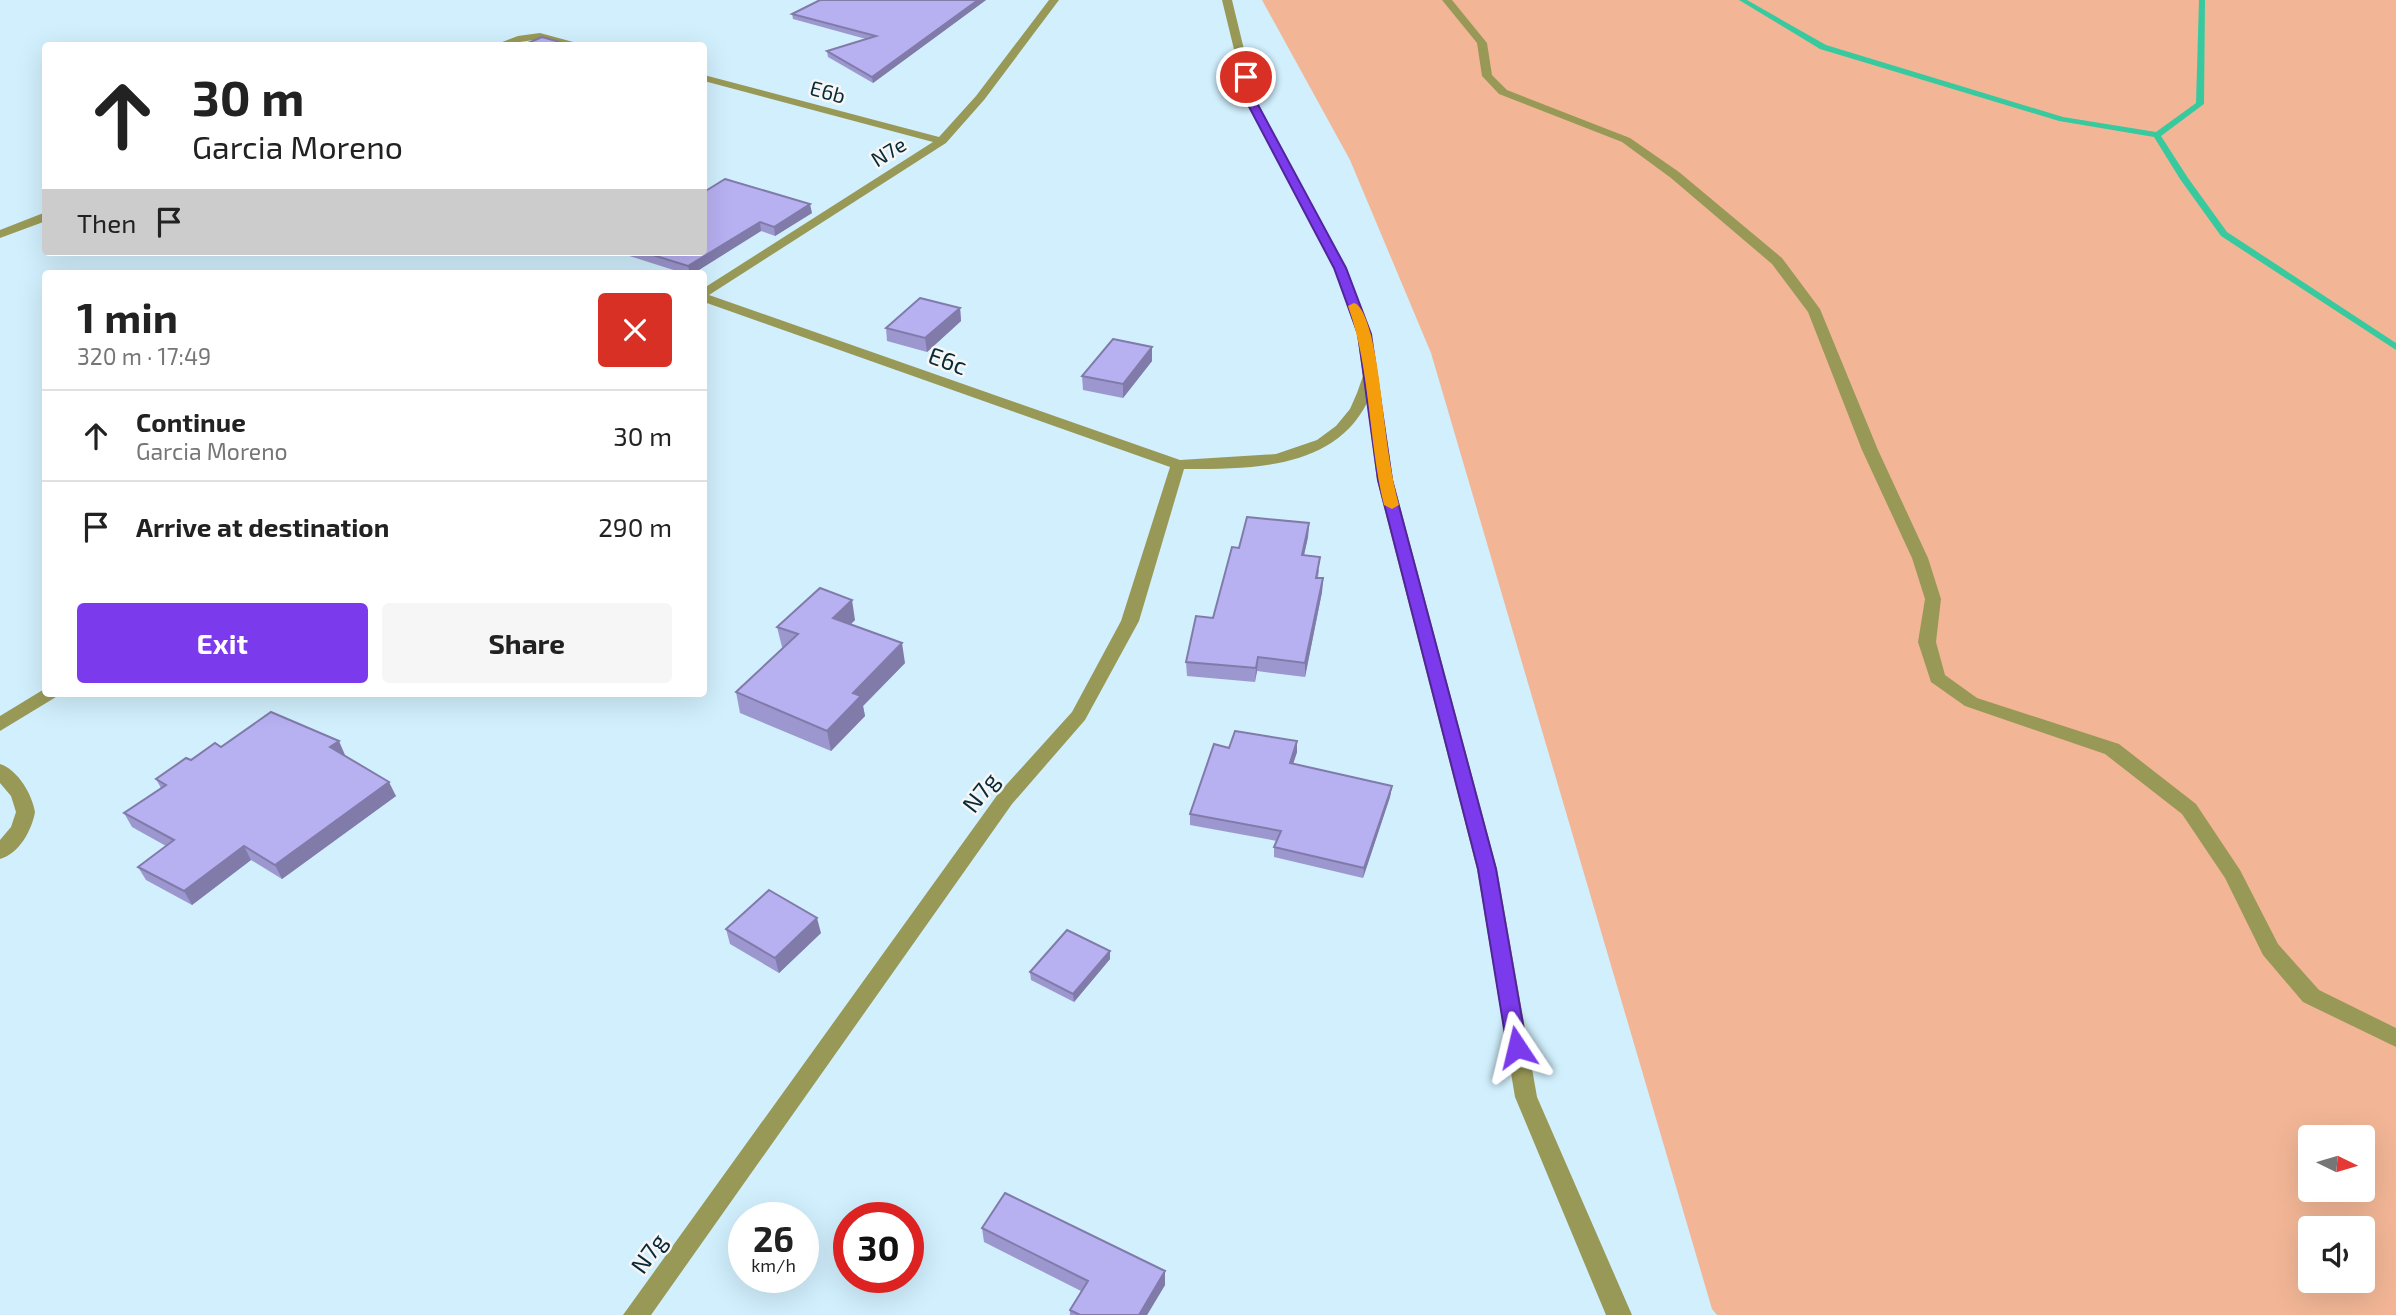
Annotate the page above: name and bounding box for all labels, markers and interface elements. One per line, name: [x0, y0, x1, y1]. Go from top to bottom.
pin: [1216, 47, 1276, 107]
icon: arrive: [1227, 58, 1265, 96]
text: 30 m: [192, 67, 304, 126]
icon: ahead: [77, 70, 168, 161]
street label: E6b: [807, 74, 849, 108]
text: Garcia Moreno: [192, 127, 403, 165]
street label: N7e: [866, 131, 910, 171]
icon: arrive: [150, 203, 188, 241]
text: Then: [77, 207, 136, 238]
text: 1 min: [77, 291, 178, 341]
button: close: [598, 293, 672, 367]
street label: E6c: [925, 340, 971, 380]
text: 320 m · 17:49: [77, 342, 211, 370]
text: Continue: [136, 406, 246, 437]
icon: ahead: [77, 417, 115, 455]
text: 30 m: [613, 420, 672, 451]
text: Garcia Moreno: [136, 437, 288, 465]
icon: arrive: [77, 508, 115, 546]
text: Arrive at destination: [136, 511, 389, 542]
text: 290 m: [598, 511, 672, 542]
button: Exit: [77, 603, 368, 683]
button: Share: [382, 603, 672, 683]
street label: N7g: [955, 766, 1005, 818]
position arrow: [1480, 1010, 1554, 1084]
north arrow: [2298, 1125, 2375, 1202]
map controls: [2298, 1125, 2375, 1293]
speed limit sign: 30: [833, 1202, 924, 1293]
button: sound: [2298, 1216, 2375, 1293]
text: 26: [753, 1217, 794, 1259]
street label: N7g: [624, 1227, 672, 1279]
text: km/h: [751, 1254, 796, 1276]

